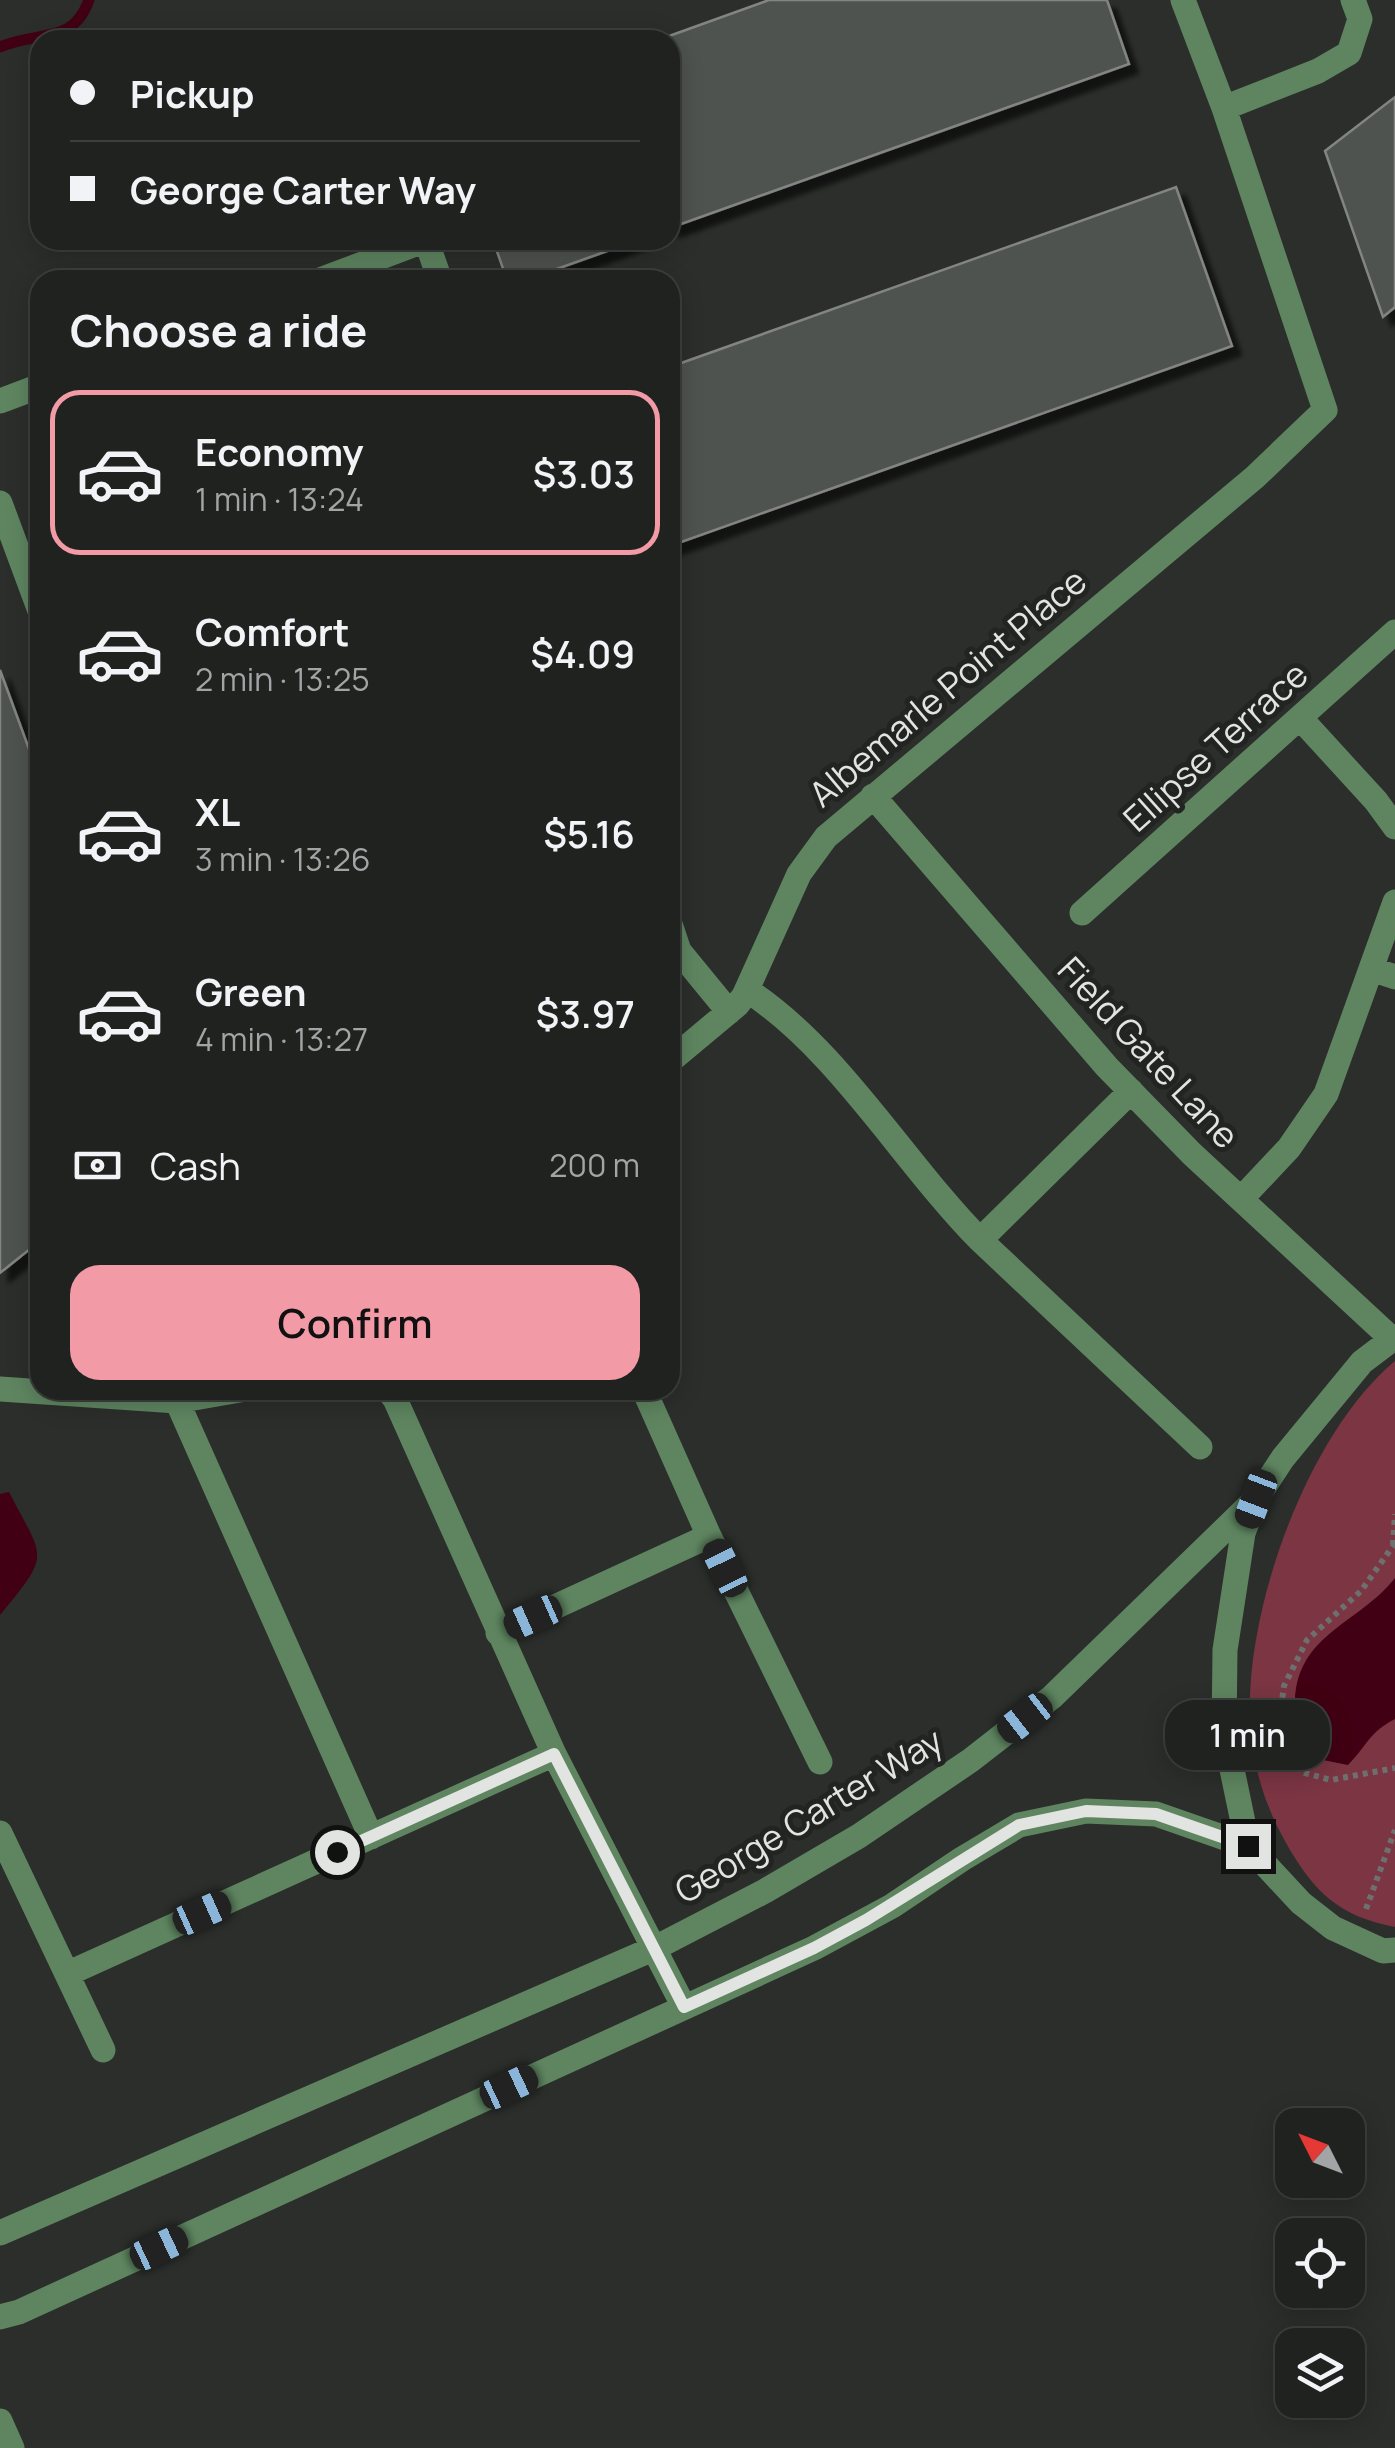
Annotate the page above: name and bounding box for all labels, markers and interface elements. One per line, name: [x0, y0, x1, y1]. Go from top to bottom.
text: Pickup: [130, 67, 254, 119]
text: George Carter Way: [130, 163, 476, 215]
text: Choose a ride: [70, 299, 367, 361]
text: Economy: [195, 425, 364, 477]
icon: car: [75, 428, 165, 518]
text: $3.03: [533, 447, 635, 499]
text: 1 min · 13:24: [195, 477, 364, 521]
street label: Albemarle Point Place: [799, 557, 1096, 818]
text: Comfort: [195, 605, 349, 657]
icon: car: [75, 608, 165, 698]
text: $4.09: [531, 627, 635, 679]
street label: Ellipse Terrace: [1113, 651, 1318, 842]
text: 2 min · 13:25: [195, 657, 370, 701]
text: XL: [195, 785, 240, 837]
icon: car: [75, 788, 165, 878]
text: $5.16: [543, 807, 635, 859]
text: 3 min · 13:26: [195, 837, 371, 881]
street label: Field Gate Lane: [1047, 946, 1250, 1158]
text: Green: [195, 965, 307, 1017]
icon: car: [75, 968, 165, 1058]
text: $3.97: [536, 987, 635, 1039]
text: 4 min · 13:27: [195, 1017, 368, 1061]
icon: cash: [70, 1138, 125, 1193]
text: Cash: [150, 1139, 241, 1191]
text: 200 m: [549, 1143, 640, 1187]
button: Confirm: [70, 1265, 640, 1380]
car: [1231, 1466, 1281, 1532]
car: [698, 1534, 752, 1602]
car: [499, 1591, 567, 1643]
car: [992, 1688, 1058, 1748]
callout: 1 min: [1166, 1701, 1330, 1771]
text: 1 min: [1209, 1713, 1286, 1757]
street label: George Carter Way: [666, 1716, 951, 1914]
route end: [1226, 1824, 1271, 1869]
route start: [315, 1830, 360, 1875]
car: [168, 1887, 236, 1939]
car: [475, 2061, 543, 2113]
north arrow: [1275, 2108, 1365, 2198]
map controls: [1275, 2108, 1365, 2418]
button: locate: [1275, 2218, 1365, 2308]
car: [125, 2222, 193, 2274]
button: layers: [1275, 2328, 1365, 2418]

